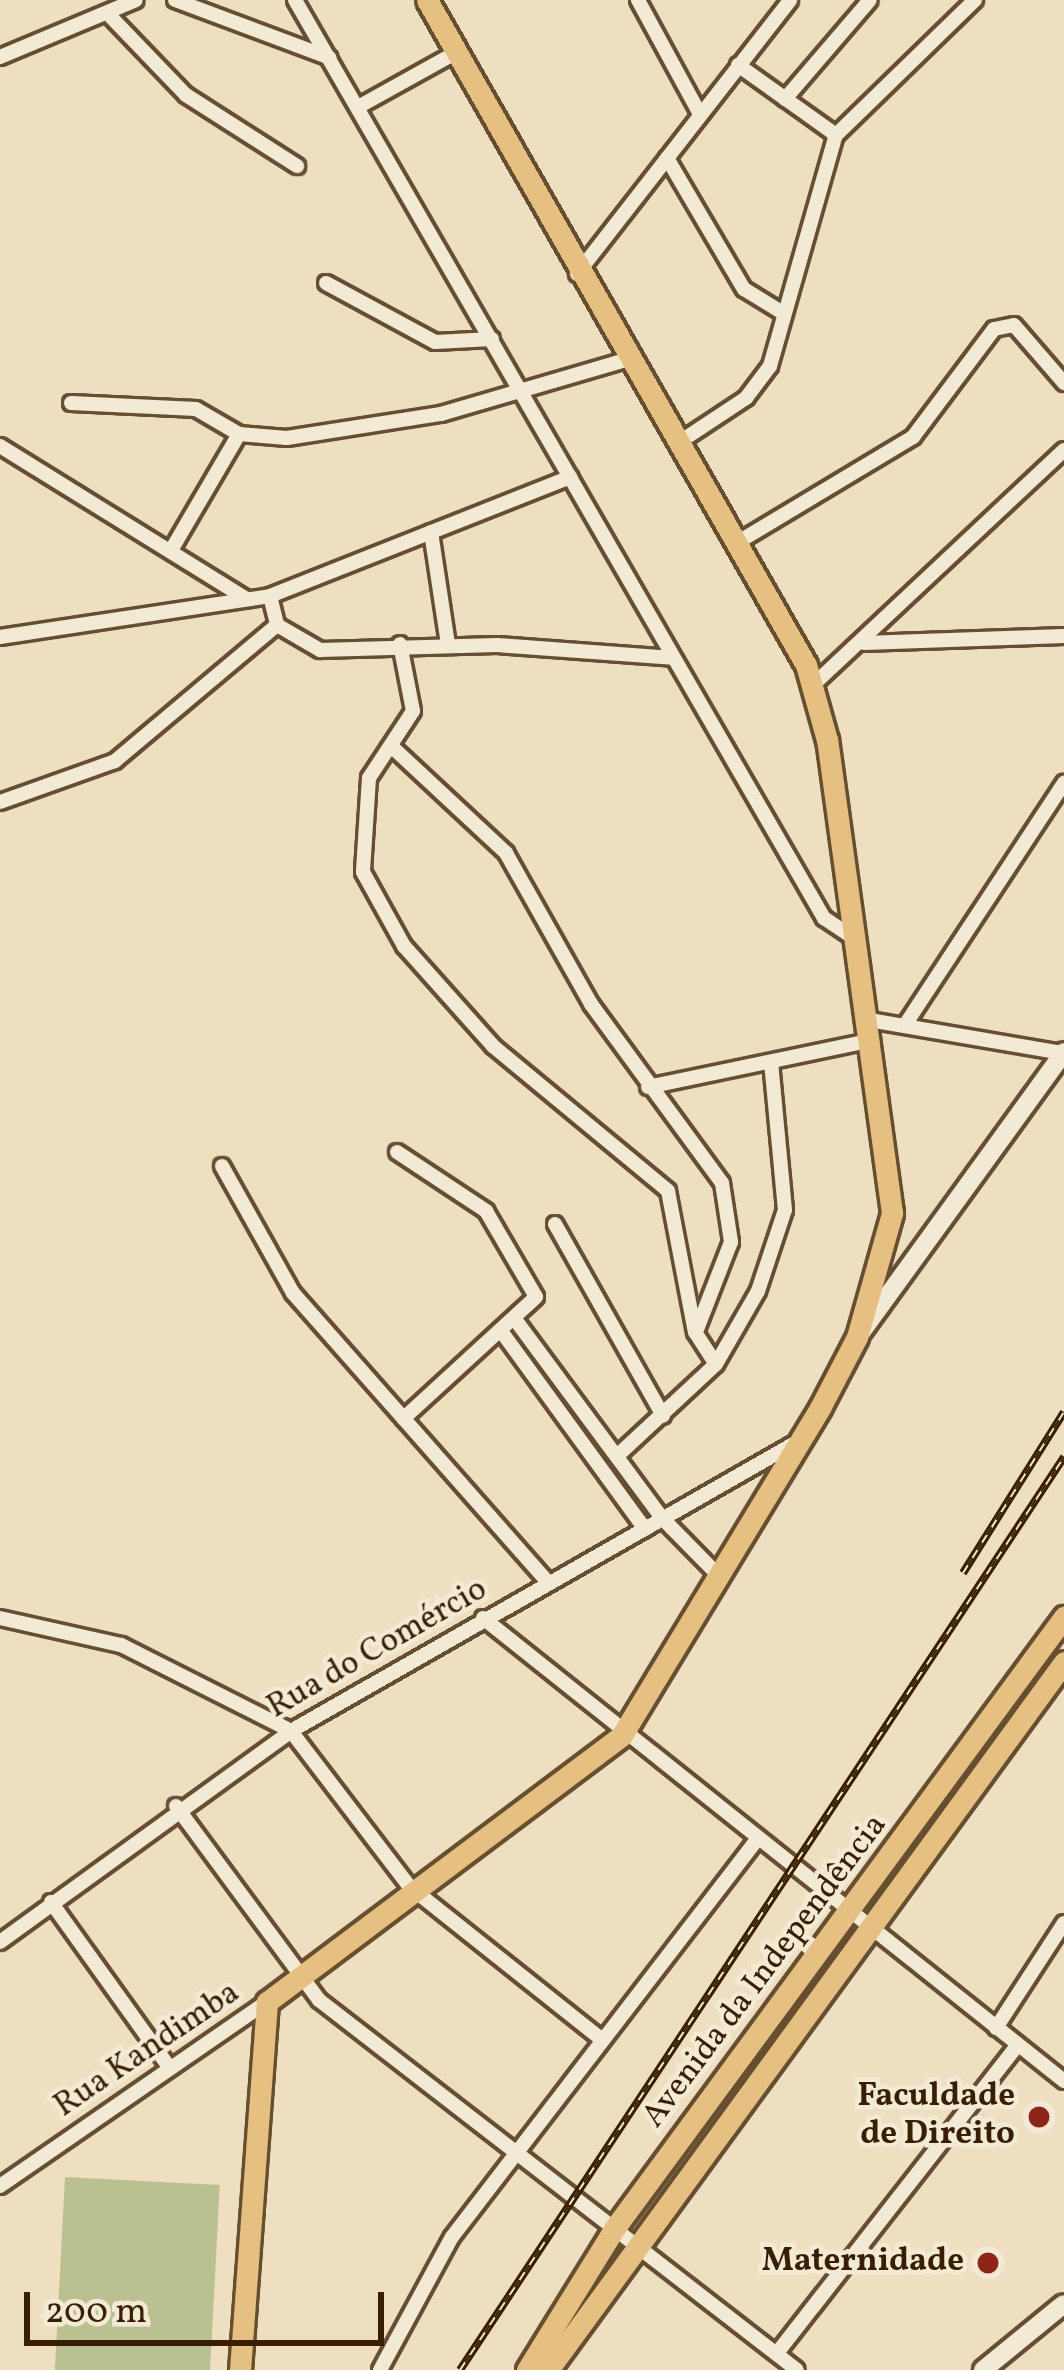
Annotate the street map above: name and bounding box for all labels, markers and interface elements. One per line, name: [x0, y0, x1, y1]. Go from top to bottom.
street label: Rua do Comércio: [261, 1571, 495, 1729]
street label: Avenida da Independência: [635, 1808, 897, 2136]
street label: Rua Kandimba: [48, 1974, 248, 2128]
place label: Faculdade de Direito: [858, 2078, 1015, 2156]
marker: Faculdade de Direito: [1026, 2104, 1052, 2130]
place label: Maternidade: [762, 2243, 964, 2283]
marker: Maternidade: [975, 2250, 1001, 2276]
scale bar: [30, 2268, 390, 2342]
text: 200 m: [45, 2288, 147, 2338]

